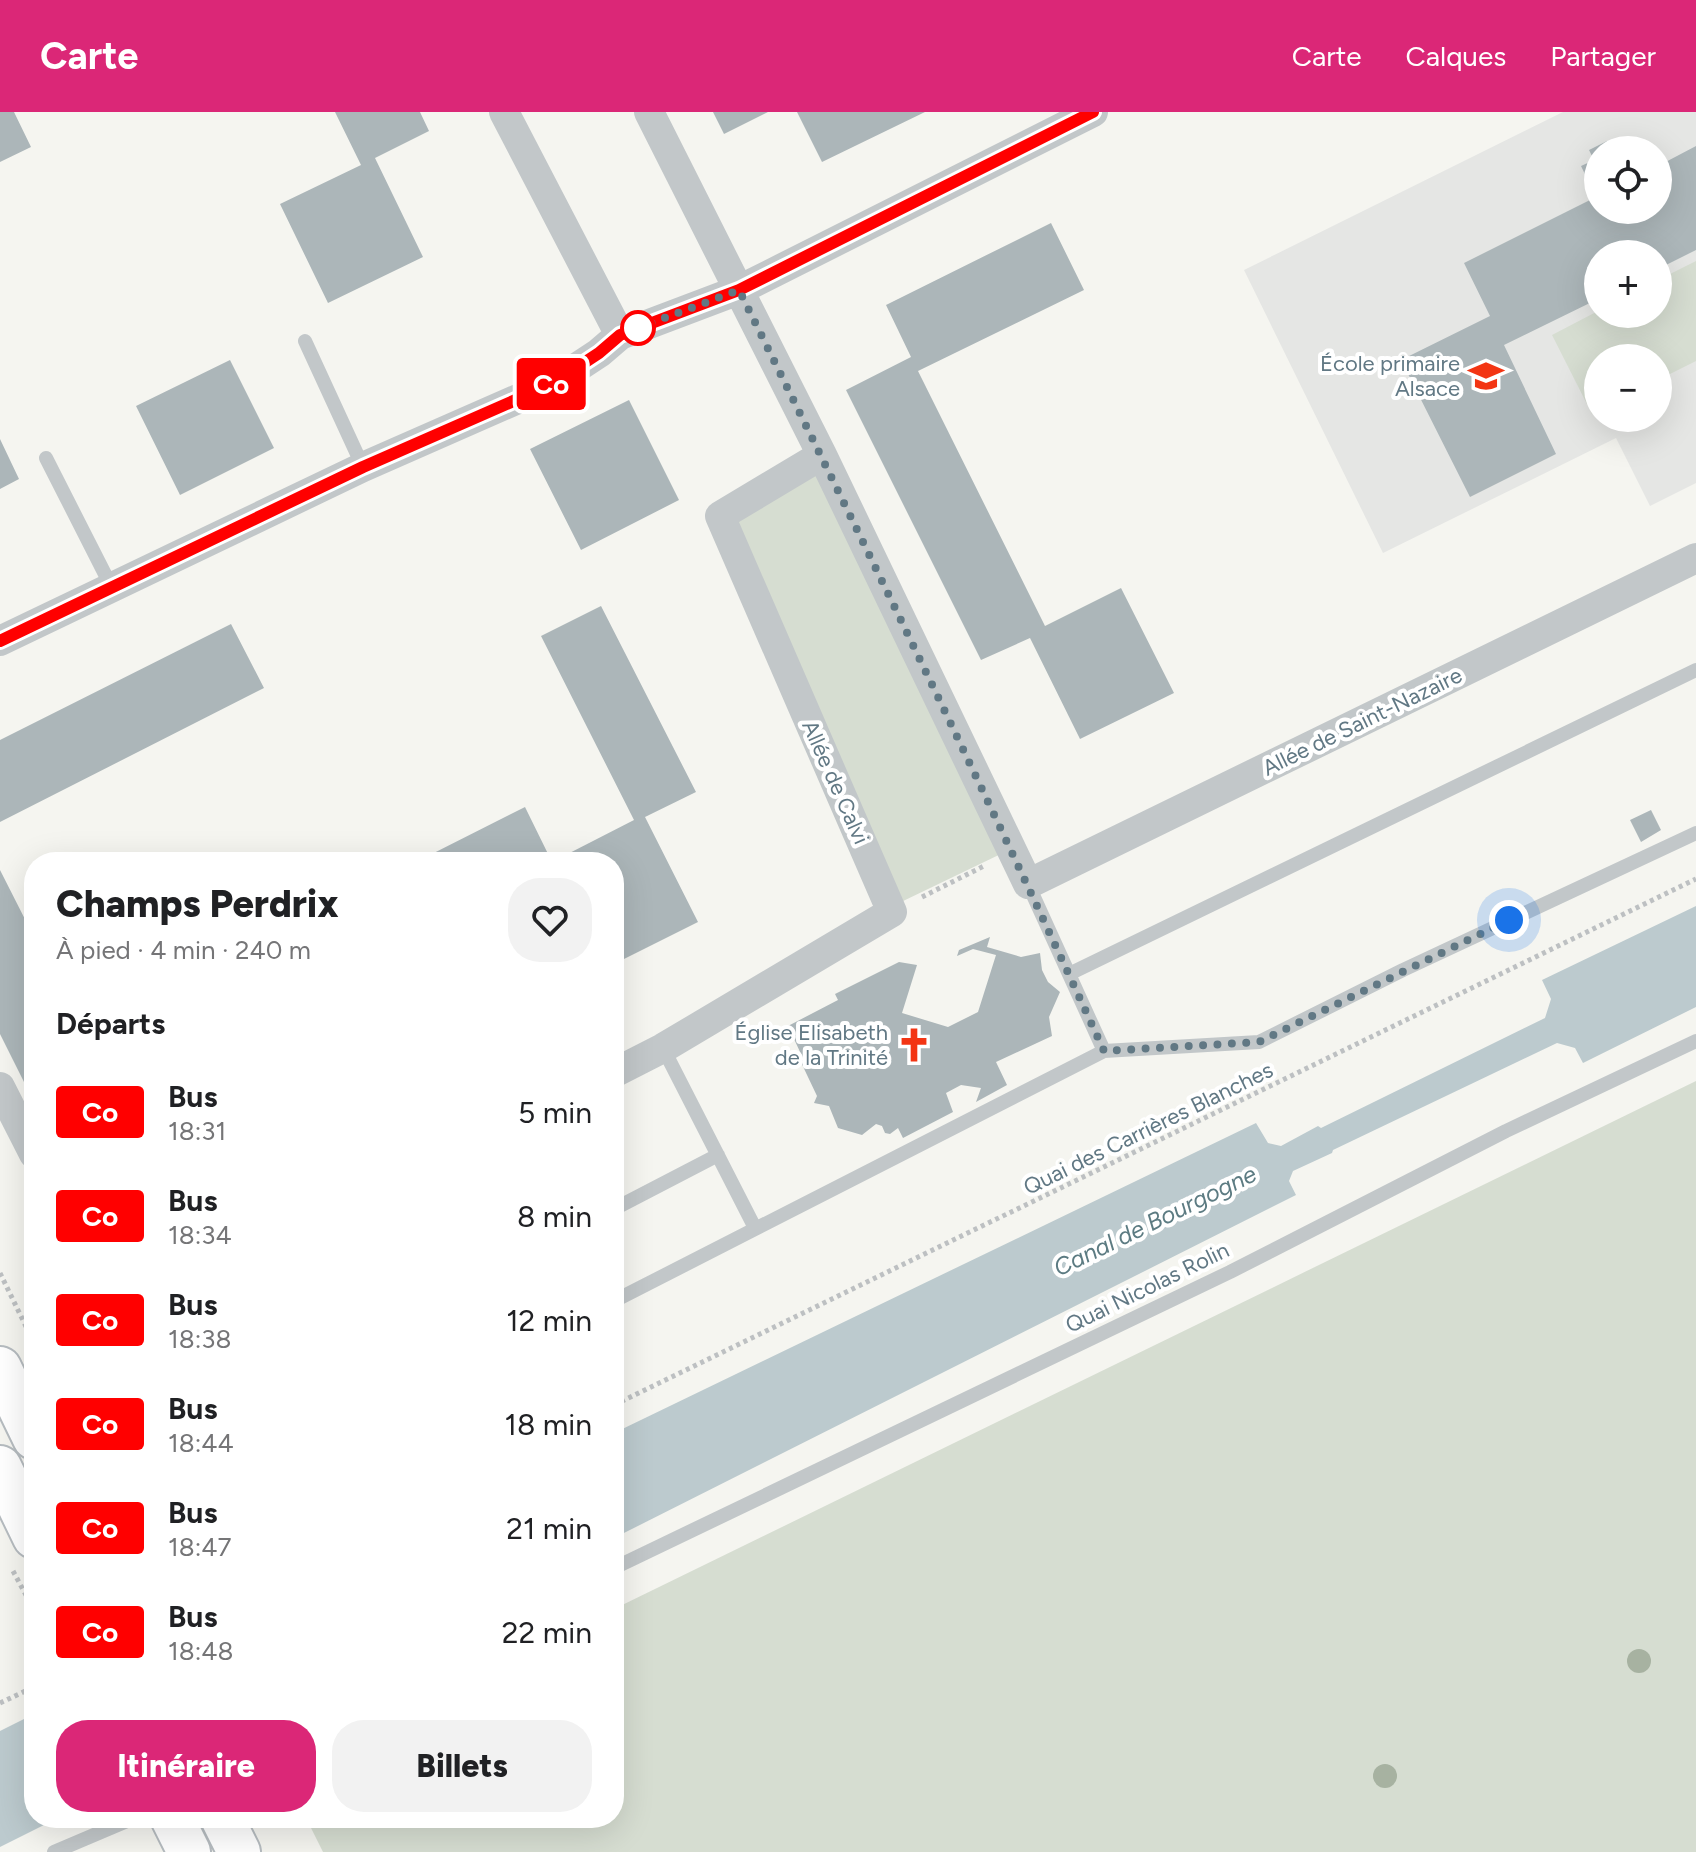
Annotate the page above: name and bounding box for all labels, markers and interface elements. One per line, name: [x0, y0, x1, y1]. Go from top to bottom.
text: Carte: [40, 33, 138, 79]
text: Carte: [1292, 39, 1362, 73]
text: Calques: [1406, 39, 1506, 73]
text: Partager: [1550, 39, 1656, 73]
map controls: [1584, 136, 1672, 432]
button: locate: [1584, 136, 1672, 224]
button: +: [1584, 240, 1672, 328]
unlabelled marker: [621, 311, 655, 345]
button: −: [1584, 344, 1672, 432]
place label: École primaire Alsace: [1320, 350, 1460, 402]
school or university icon: École primaire Alsace: [1467, 357, 1505, 395]
line badge: Co: [515, 358, 587, 410]
text: Co: [533, 367, 569, 401]
street label: Allée de Saint-Nazaire: [1258, 661, 1466, 782]
street label: Allée de Calvi: [796, 716, 875, 848]
button: heart: [508, 878, 592, 962]
text: Champs Perdrix: [56, 881, 339, 927]
your location: [1489, 900, 1529, 940]
text: À pied · 4 min · 240 m: [56, 934, 311, 966]
text: Départs: [56, 1005, 165, 1042]
place label: Église Elisabeth de la Trinité: [734, 1019, 888, 1071]
church icon: Église Elisabeth de la Trinité: [895, 1026, 933, 1064]
street label: Quai des Carrières Blanches: [1019, 1056, 1277, 1201]
text: Bus: [168, 1078, 217, 1115]
text: 5 min: [518, 1094, 592, 1131]
text: Co: [82, 1095, 118, 1129]
text: 18:31: [168, 1115, 226, 1147]
water label: Canal de Bourgogne: [1049, 1159, 1261, 1282]
text: Bus: [168, 1182, 217, 1219]
text: 8 min: [517, 1198, 592, 1235]
text: Co: [82, 1199, 118, 1233]
text: 18:34: [168, 1219, 232, 1251]
street label: Quai Nicolas Rolin: [1061, 1236, 1233, 1339]
text: Bus: [168, 1286, 217, 1323]
text: 12 min: [506, 1302, 592, 1339]
text: Co: [82, 1303, 118, 1337]
text: 18:38: [168, 1323, 231, 1355]
text: Bus: [168, 1390, 217, 1427]
text: 18 min: [505, 1406, 592, 1443]
text: Co: [82, 1407, 118, 1441]
text: 18:44: [168, 1427, 234, 1459]
text: Bus: [168, 1494, 217, 1531]
text: 21 min: [506, 1510, 592, 1547]
text: Co: [82, 1511, 118, 1545]
text: 18:47: [168, 1531, 231, 1563]
text: Bus: [168, 1598, 217, 1635]
text: 22 min: [502, 1614, 592, 1651]
text: Co: [82, 1615, 118, 1649]
text: 18:48: [168, 1635, 233, 1667]
button: Itinéraire: [56, 1720, 316, 1812]
button: Billets: [332, 1720, 592, 1812]

